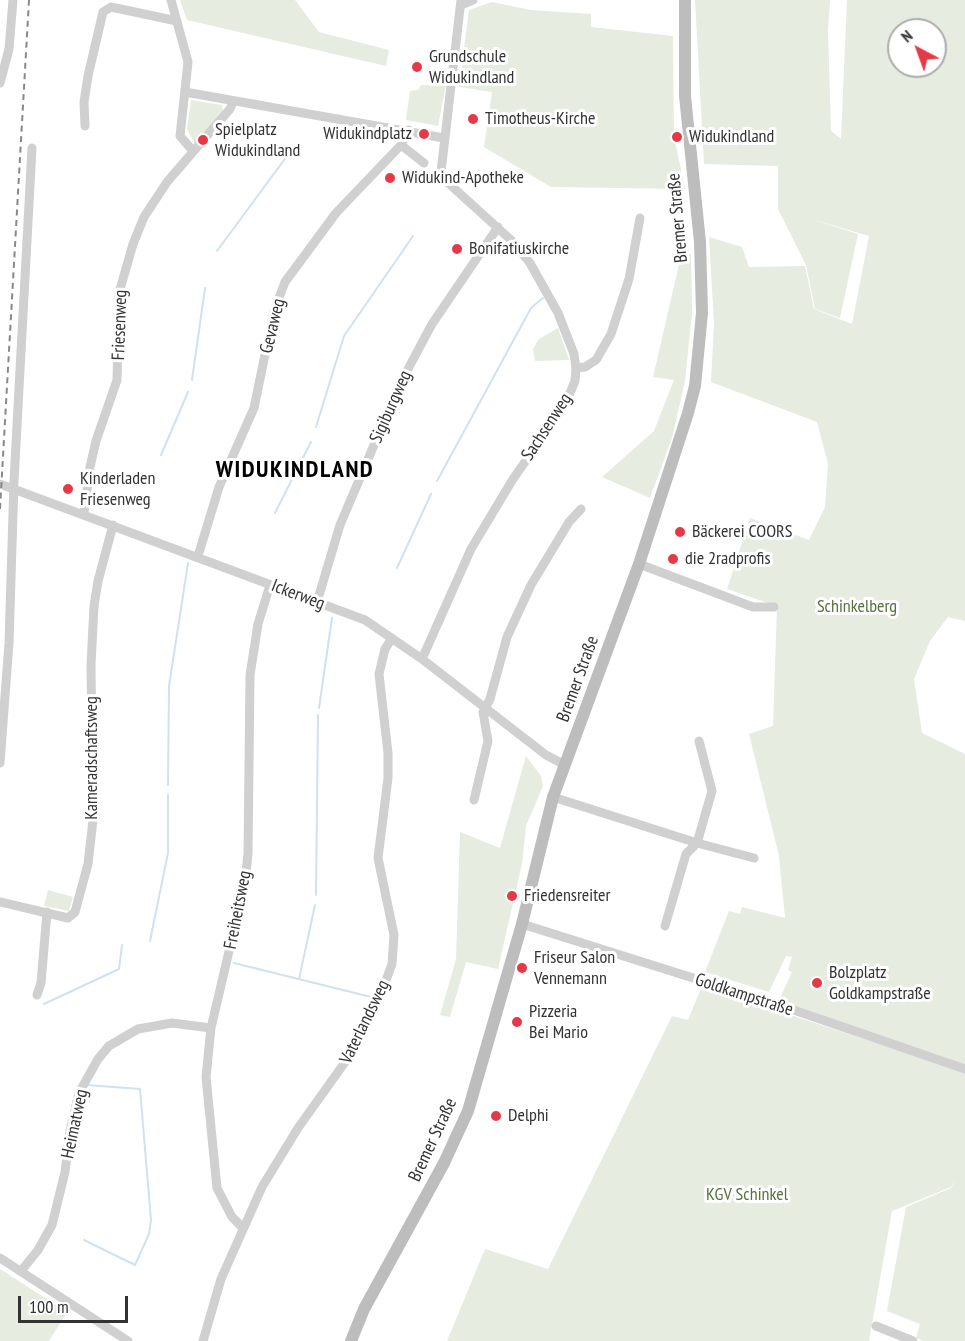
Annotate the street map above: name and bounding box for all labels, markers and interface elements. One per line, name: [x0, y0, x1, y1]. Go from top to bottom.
north arrow: [887, 18, 947, 78]
text: N: [897, 26, 916, 46]
place label: Grundschule Widukindland: [429, 46, 514, 88]
marker: Grundschule Widukindland: [410, 60, 424, 74]
place label: Timotheus-Kirche: [485, 108, 595, 130]
marker: Timotheus-Kirche: [466, 112, 480, 126]
place label: Spielplatz Widukindland: [215, 119, 300, 162]
place label: Widukindplatz: [323, 123, 412, 145]
place label: Widukindland: [689, 126, 774, 148]
marker: Widukindplatz: [417, 127, 431, 141]
marker: Widukindland: [670, 130, 684, 144]
marker: Spielplatz Widukindland: [196, 133, 210, 147]
place label: Widukind-Apotheke: [402, 167, 524, 189]
marker: Widukind-Apotheke: [383, 171, 397, 185]
street label: Bremer Straße: [663, 172, 693, 264]
place label: Bonifatiuskirche: [469, 238, 569, 260]
marker: Bonifatiuskirche: [450, 242, 464, 256]
street label: Friesenweg: [108, 289, 132, 361]
street label: Gevaweg: [256, 296, 290, 356]
street label: Sigiburgweg: [365, 367, 417, 447]
street label: Sachsenweg: [517, 389, 577, 465]
district label: WIDUKINDLAND: [216, 456, 374, 484]
place label: Kinderladen Friesenweg: [80, 468, 155, 510]
marker: Kinderladen Friesenweg: [61, 482, 75, 496]
place label: Bäckerei COORS: [692, 521, 792, 543]
marker: Bäckerei COORS: [673, 525, 687, 539]
place label: die 2radprofis: [685, 548, 770, 570]
marker: die 2radprofis: [666, 552, 680, 566]
street label: Ickerweg: [268, 575, 328, 615]
park label: Schinkelberg: [817, 596, 897, 618]
street label: Bremer Straße: [553, 633, 603, 725]
street label: Kameradschaftsweg: [81, 696, 103, 820]
street label: Freiheitsweg: [220, 869, 256, 951]
place label: Friedensreiter: [524, 885, 610, 907]
marker: Friedensreiter: [505, 889, 519, 903]
place label: Friseur Salon Vennemann: [534, 947, 615, 990]
marker: Friseur Salon Vennemann: [515, 961, 529, 975]
place label: Bolzplatz Goldkampstraße: [829, 962, 931, 1004]
street label: Goldkampstraße: [692, 969, 796, 1021]
marker: Bolzplatz Goldkampstraße: [810, 976, 824, 990]
street label: Vaterlandsweg: [335, 977, 395, 1067]
place label: Pizzeria Bei Mario: [529, 1001, 588, 1044]
marker: Pizzeria Bei Mario: [510, 1015, 524, 1029]
street label: Heimatweg: [57, 1087, 93, 1161]
street label: Bremer Straße: [404, 1095, 462, 1185]
place label: Delphi: [508, 1105, 549, 1127]
marker: Delphi: [489, 1109, 503, 1123]
park label: KGV Schinkel: [706, 1184, 788, 1206]
scale bar: [21, 1284, 130, 1322]
text: 100 m: [29, 1295, 69, 1318]

